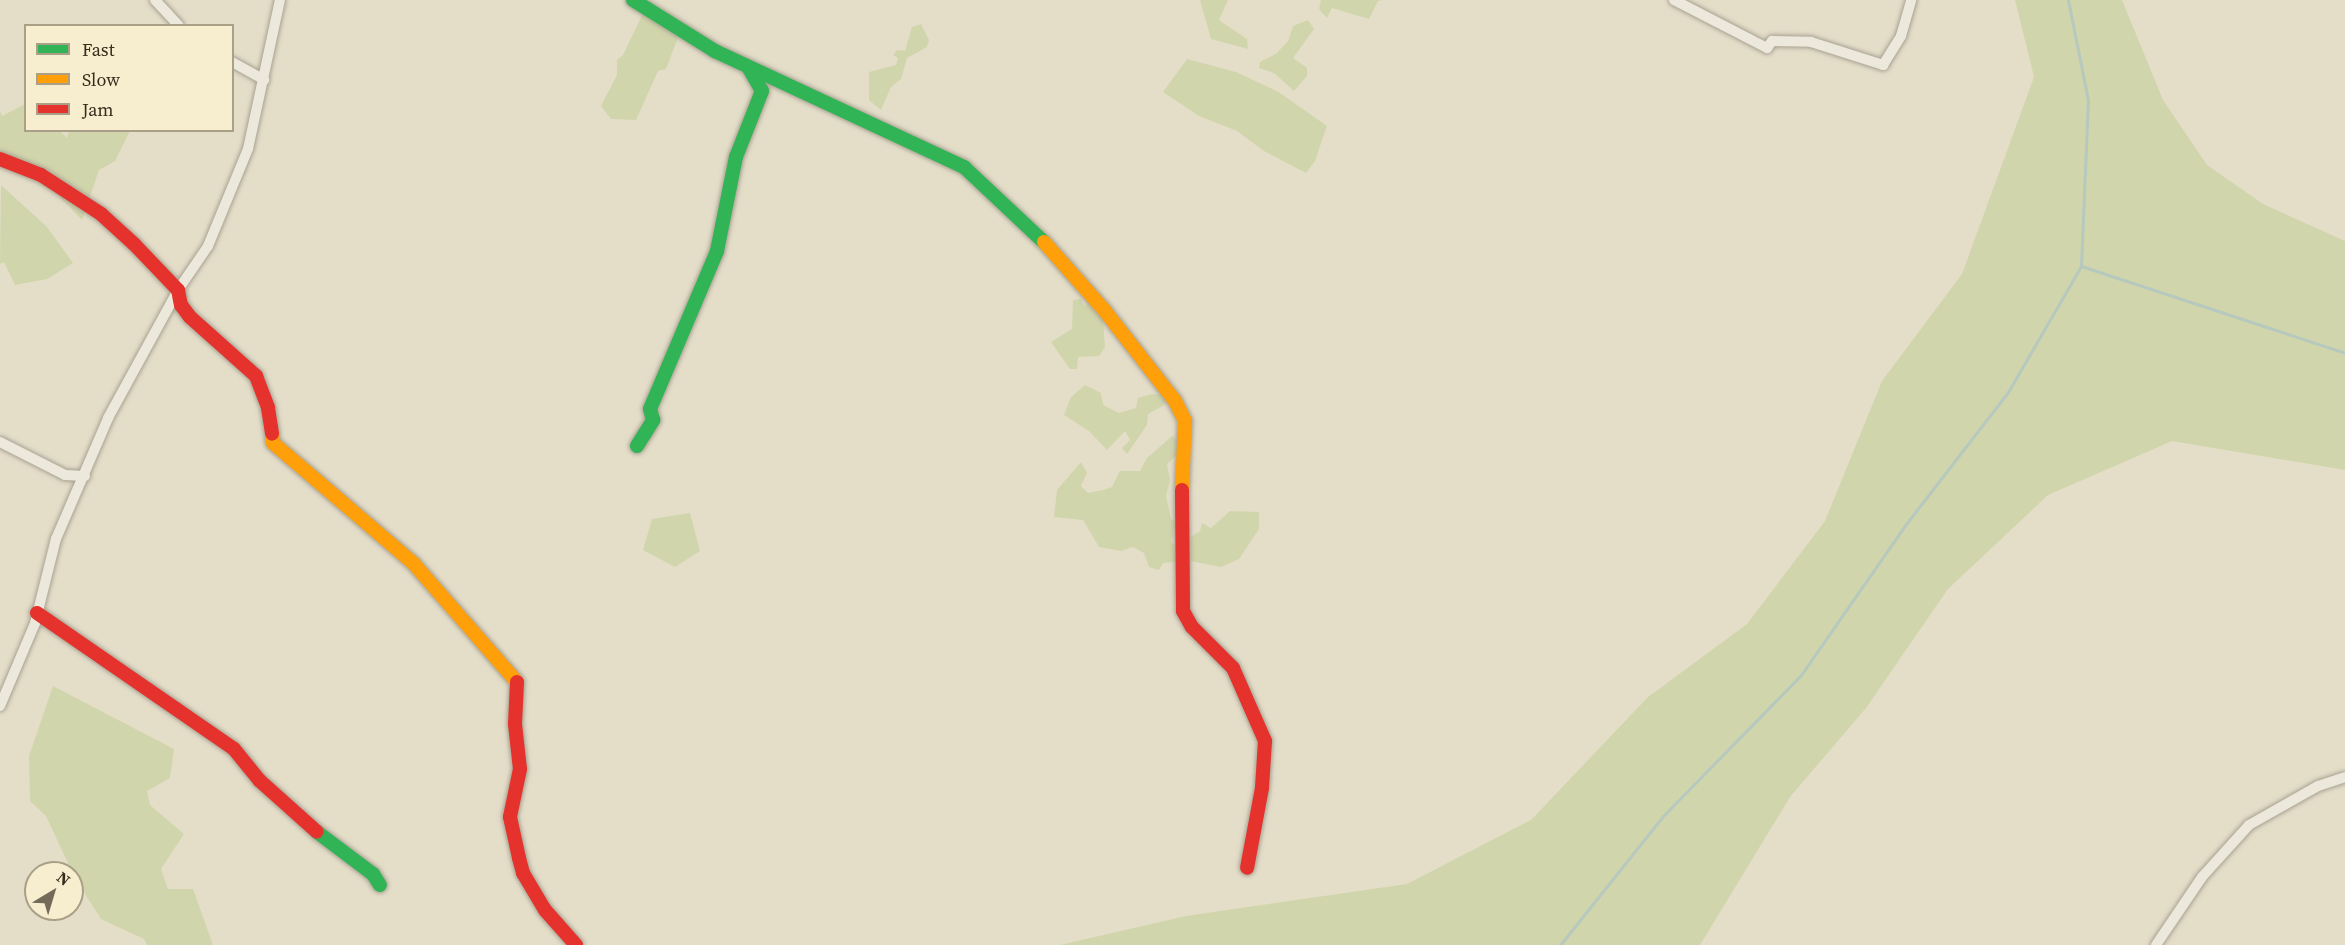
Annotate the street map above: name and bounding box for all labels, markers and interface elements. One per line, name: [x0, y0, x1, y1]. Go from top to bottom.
legend: [24, 24, 234, 132]
text: Fast: [82, 37, 115, 62]
text: Slow: [82, 67, 120, 92]
text: Jam: [82, 97, 114, 122]
north arrow: [24, 861, 84, 921]
text: N: [52, 866, 75, 891]

